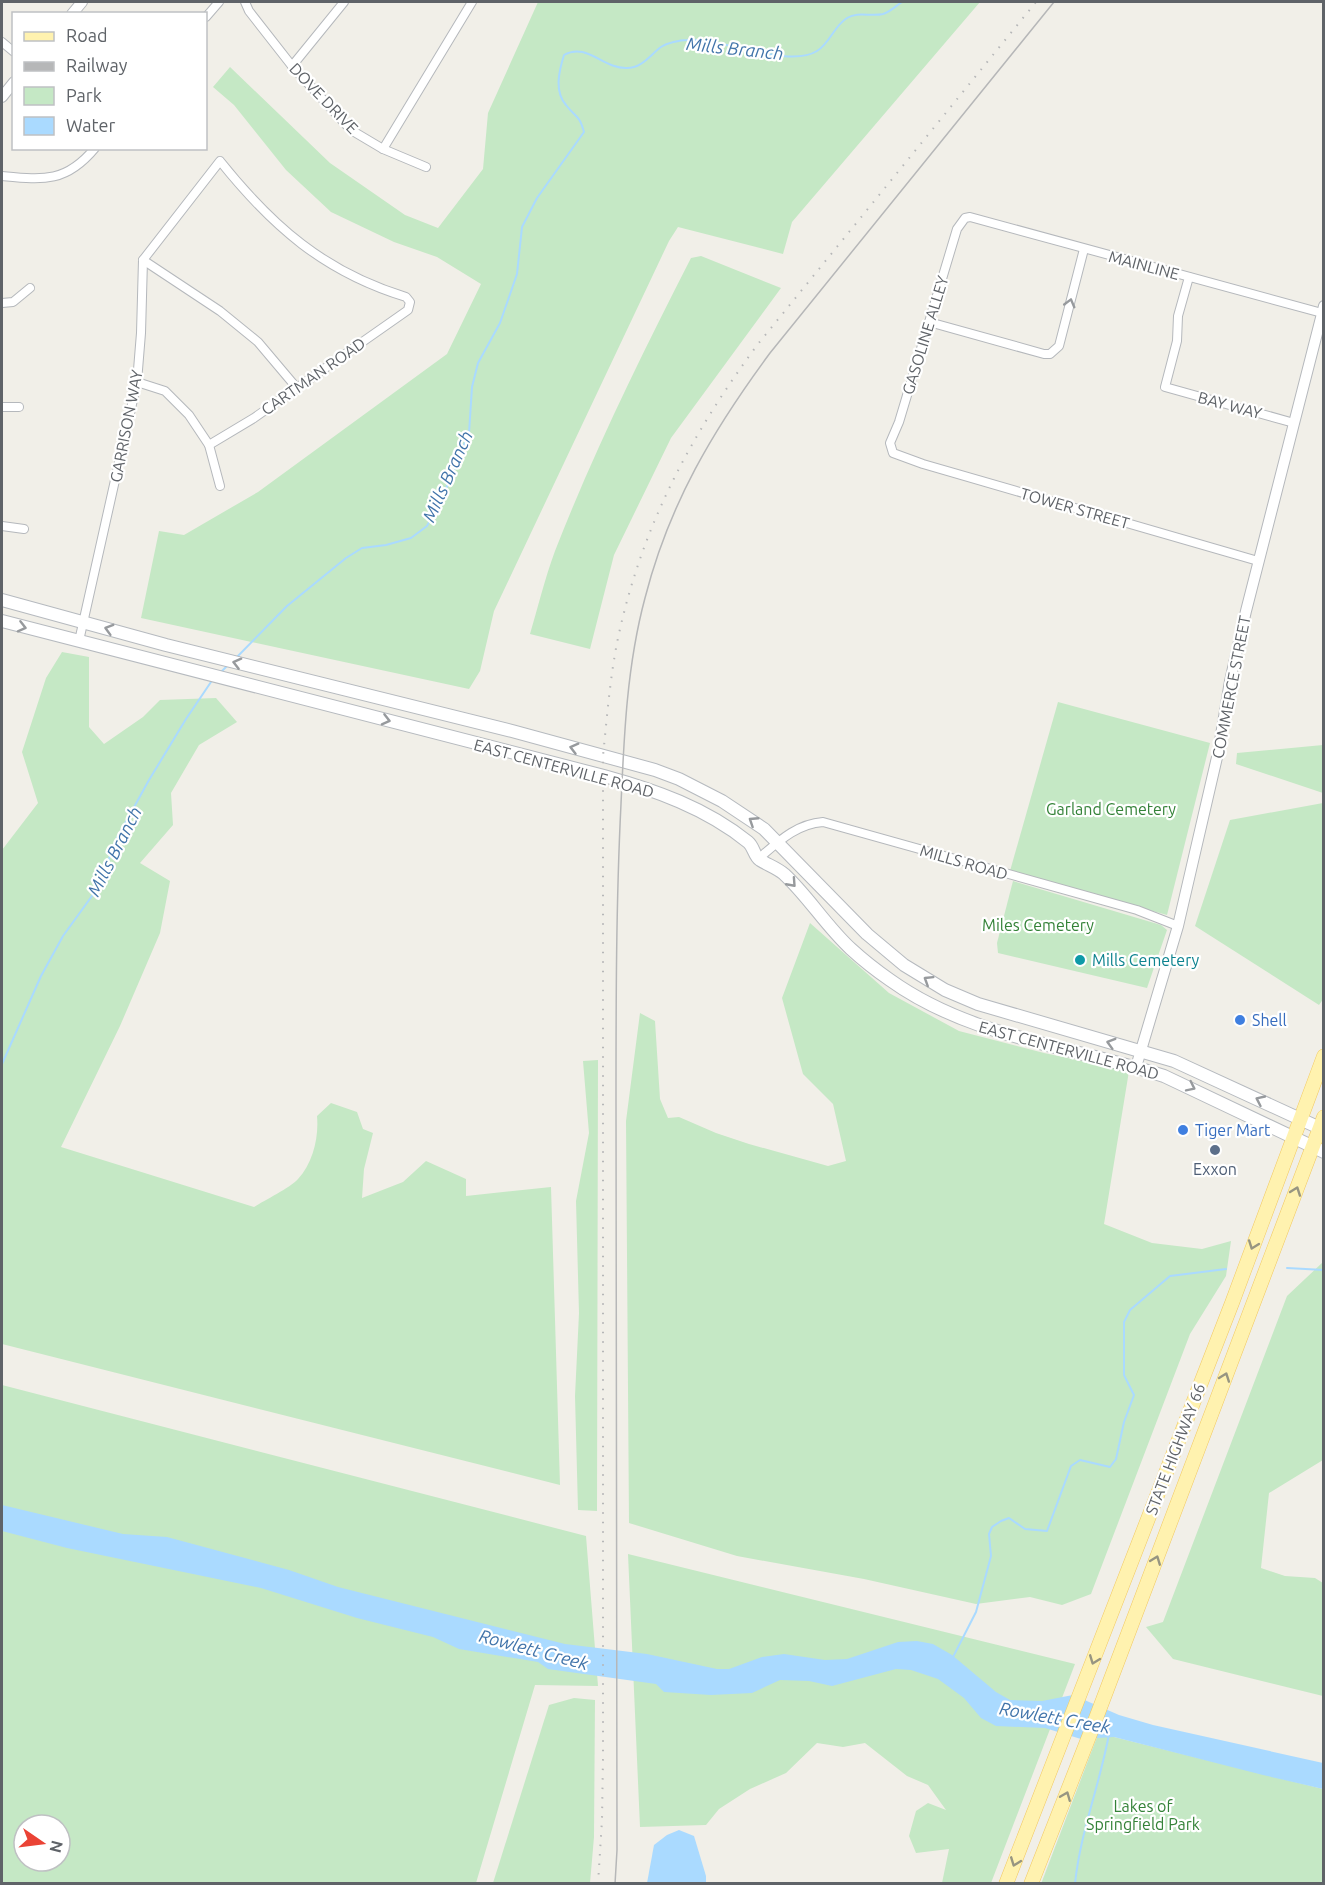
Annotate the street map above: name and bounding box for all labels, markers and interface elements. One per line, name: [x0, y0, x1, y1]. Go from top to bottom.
legend: [12, 12, 207, 150]
text: Road: [66, 25, 108, 45]
water label: Mills Branch: [685, 33, 785, 63]
text: Railway: [66, 55, 128, 75]
street label: DOVE DRIVE: [286, 59, 362, 137]
text: Park: [66, 85, 102, 105]
text: Water: [66, 115, 116, 135]
street label: MAINLINE: [1107, 247, 1181, 283]
street label: GASOLINE ALLEY: [898, 273, 952, 397]
one-way arrow: [1063, 298, 1075, 309]
street label: CARTMAN ROAD: [258, 333, 368, 419]
street label: GARRISON WAY: [106, 368, 146, 484]
street label: BAY WAY: [1196, 388, 1265, 422]
water label: Mills Branch: [418, 427, 476, 525]
street label: TOWER STREET: [1018, 484, 1132, 532]
street label: COMMERCE STREET: [1208, 614, 1254, 760]
one-way arrow: [17, 619, 27, 632]
one-way arrow: [105, 624, 115, 636]
one-way arrow: [232, 657, 242, 670]
one-way arrow: [380, 713, 391, 725]
street label: EAST CENTERVILLE ROAD: [472, 735, 656, 801]
one-way arrow: [569, 743, 579, 755]
park label: Garland Cemetery: [1046, 800, 1176, 818]
water label: Mills Branch: [83, 803, 145, 899]
one-way arrow: [748, 818, 759, 829]
street label: MILLS ROAD: [918, 841, 1010, 883]
one-way arrow: [785, 876, 796, 887]
park label: Miles Cemetery: [982, 916, 1094, 934]
place label: Mills Cemetery: [1092, 951, 1200, 969]
marker: Mills Cemetery: [1073, 953, 1087, 967]
one-way arrow: [924, 975, 934, 987]
place label: Shell: [1252, 1011, 1287, 1029]
marker: Shell: [1233, 1013, 1247, 1027]
street label: EAST CENTERVILLE ROAD: [977, 1017, 1161, 1083]
one-way arrow: [1106, 1037, 1116, 1050]
one-way arrow: [1185, 1080, 1196, 1092]
one-way arrow: [1256, 1096, 1267, 1108]
place label: Tiger Mart: [1195, 1121, 1271, 1139]
marker: Tiger Mart: [1176, 1123, 1190, 1137]
marker: Exxon: [1208, 1143, 1222, 1157]
place label: Exxon: [1193, 1160, 1237, 1178]
one-way arrow: [1289, 1187, 1301, 1198]
one-way arrow: [1248, 1239, 1261, 1250]
one-way arrow: [1218, 1373, 1230, 1384]
street label: STATE HIGHWAY 66: [1142, 1381, 1208, 1517]
one-way arrow: [1149, 1555, 1161, 1566]
water label: Rowlett Creek: [477, 1625, 592, 1673]
one-way arrow: [1089, 1654, 1101, 1665]
water label: Rowlett Creek: [998, 1697, 1113, 1737]
one-way arrow: [1058, 1791, 1071, 1802]
park label: Lakes of Springfield Park: [1086, 1797, 1200, 1833]
north arrow: [12, 1813, 72, 1873]
text: N: [46, 1839, 67, 1855]
one-way arrow: [1009, 1856, 1022, 1867]

